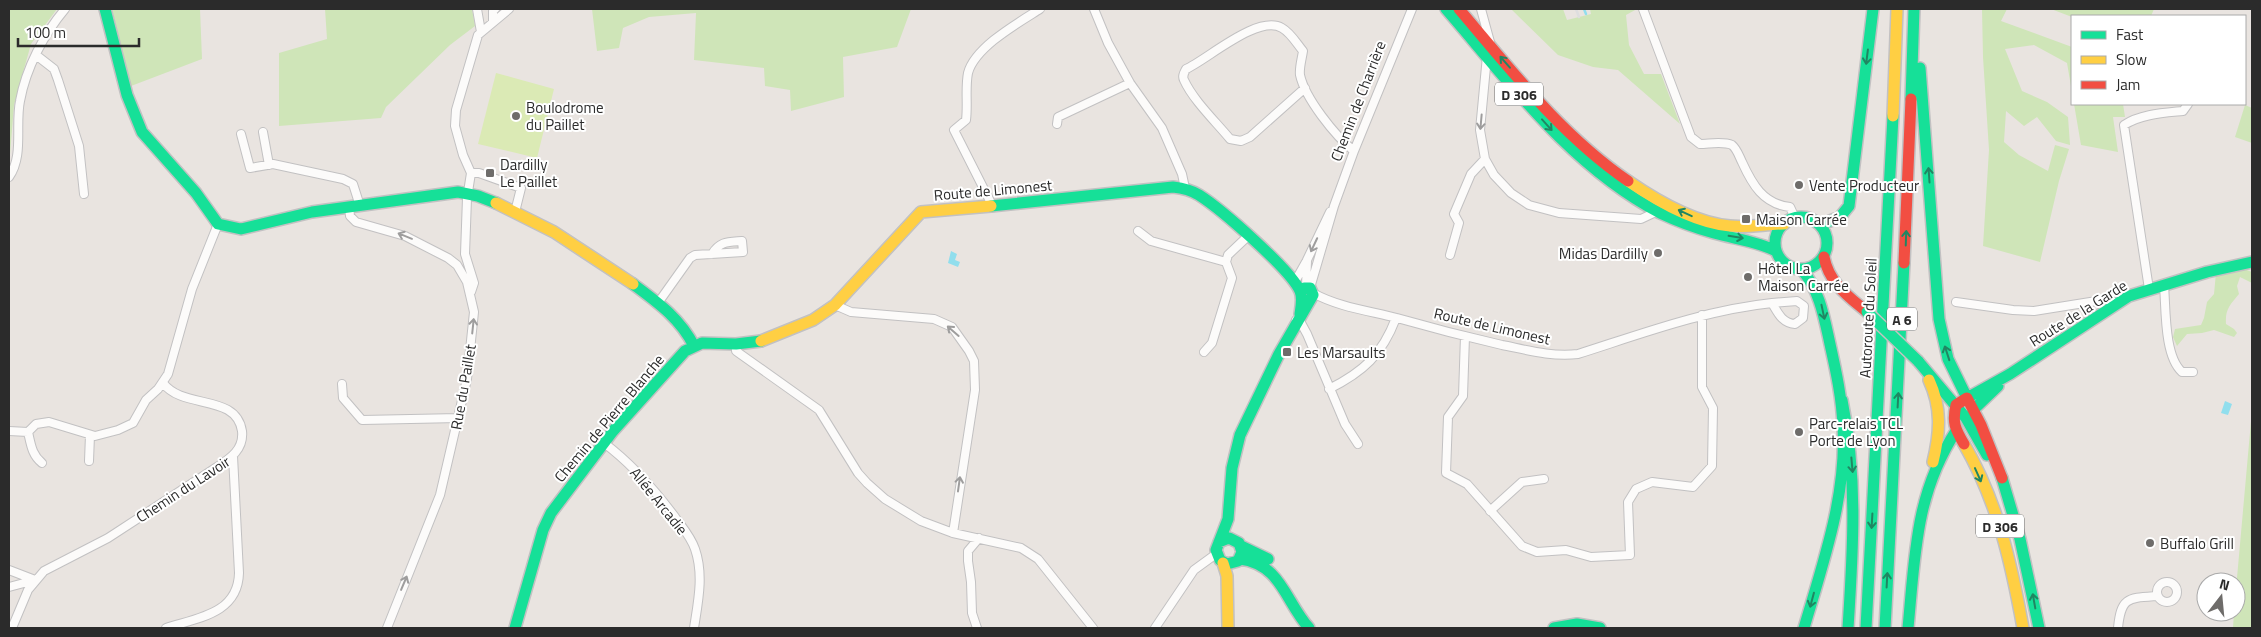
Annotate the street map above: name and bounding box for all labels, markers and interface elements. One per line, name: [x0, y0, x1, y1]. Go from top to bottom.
scale bar: [18, 15, 139, 47]
legend: [2071, 15, 2246, 105]
text: 100 m: [25, 21, 66, 44]
text: Fast: [2116, 23, 2144, 46]
street label: Chemin de Charrière: [1324, 37, 1392, 165]
text: Slow: [2116, 48, 2147, 71]
one-way arrow: [1862, 49, 1872, 65]
one-way arrow: [1499, 55, 1511, 68]
text: Jam: [2116, 73, 2140, 96]
road number: D 306: [1495, 82, 1543, 106]
place label: Boulodrome du Paillet: [526, 96, 604, 136]
marker: Boulodrome du Paillet: [510, 110, 522, 122]
one-way arrow: [1477, 114, 1486, 130]
one-way arrow: [1541, 119, 1553, 132]
place label: Dardilly Le Paillet: [500, 153, 558, 193]
marker: Dardilly Le Paillet: [484, 167, 496, 179]
one-way arrow: [1924, 167, 1933, 183]
street label: Route de Limonest: [933, 173, 1054, 207]
place label: Vente Producteur: [1809, 174, 1919, 197]
marker: Vente Producteur: [1793, 179, 1805, 191]
one-way arrow: [1678, 208, 1693, 218]
place label: Maison Carrée: [1756, 208, 1847, 231]
marker: Maison Carrée: [1740, 213, 1752, 225]
one-way arrow: [1901, 230, 1910, 246]
one-way arrow: [398, 231, 413, 241]
one-way arrow: [1728, 233, 1744, 243]
one-way arrow: [1308, 237, 1318, 252]
place label: Midas Dardilly: [1559, 242, 1648, 265]
marker: Midas Dardilly: [1652, 247, 1664, 259]
place label: Hôtel La Maison Carrée: [1758, 257, 1849, 297]
street label: Autoroute du Soleil: [1853, 257, 1883, 379]
marker: Hôtel La Maison Carrée: [1742, 271, 1754, 283]
street label: Route de la Garde: [2025, 274, 2131, 352]
street label: Route de Limonest: [1432, 301, 1553, 351]
one-way arrow: [1819, 304, 1828, 320]
road number: A 6: [1887, 308, 1917, 330]
one-way arrow: [468, 318, 478, 334]
one-way arrow: [947, 325, 960, 336]
place label: Les Marsaults: [1297, 341, 1385, 364]
street label: Rue du Paillet: [444, 342, 482, 432]
marker: Les Marsaults: [1281, 346, 1293, 358]
one-way arrow: [1942, 346, 1951, 362]
street label: Chemin de Pierre Blanche: [548, 349, 670, 487]
one-way arrow: [1893, 392, 1902, 408]
place label: Parc-relais TCL Porte de Lyon: [1809, 412, 1903, 452]
marker: Parc-relais TCL Porte de Lyon: [1793, 426, 1805, 438]
street label: Chemin du Lavoir: [131, 450, 235, 528]
one-way arrow: [1848, 457, 1857, 473]
street label: Allée Arcadie: [625, 462, 693, 540]
one-way arrow: [1973, 467, 1983, 482]
one-way arrow: [955, 477, 965, 493]
one-way arrow: [1867, 513, 1876, 529]
road number: D 306: [1976, 514, 2024, 538]
place label: Buffalo Grill: [2160, 532, 2234, 555]
marker: Buffalo Grill: [2144, 537, 2156, 549]
one-way arrow: [1883, 572, 1892, 588]
north arrow: [2196, 572, 2246, 622]
text: N: [2217, 573, 2232, 595]
one-way arrow: [400, 576, 409, 591]
one-way arrow: [1807, 592, 1816, 608]
one-way arrow: [2028, 593, 2038, 609]

